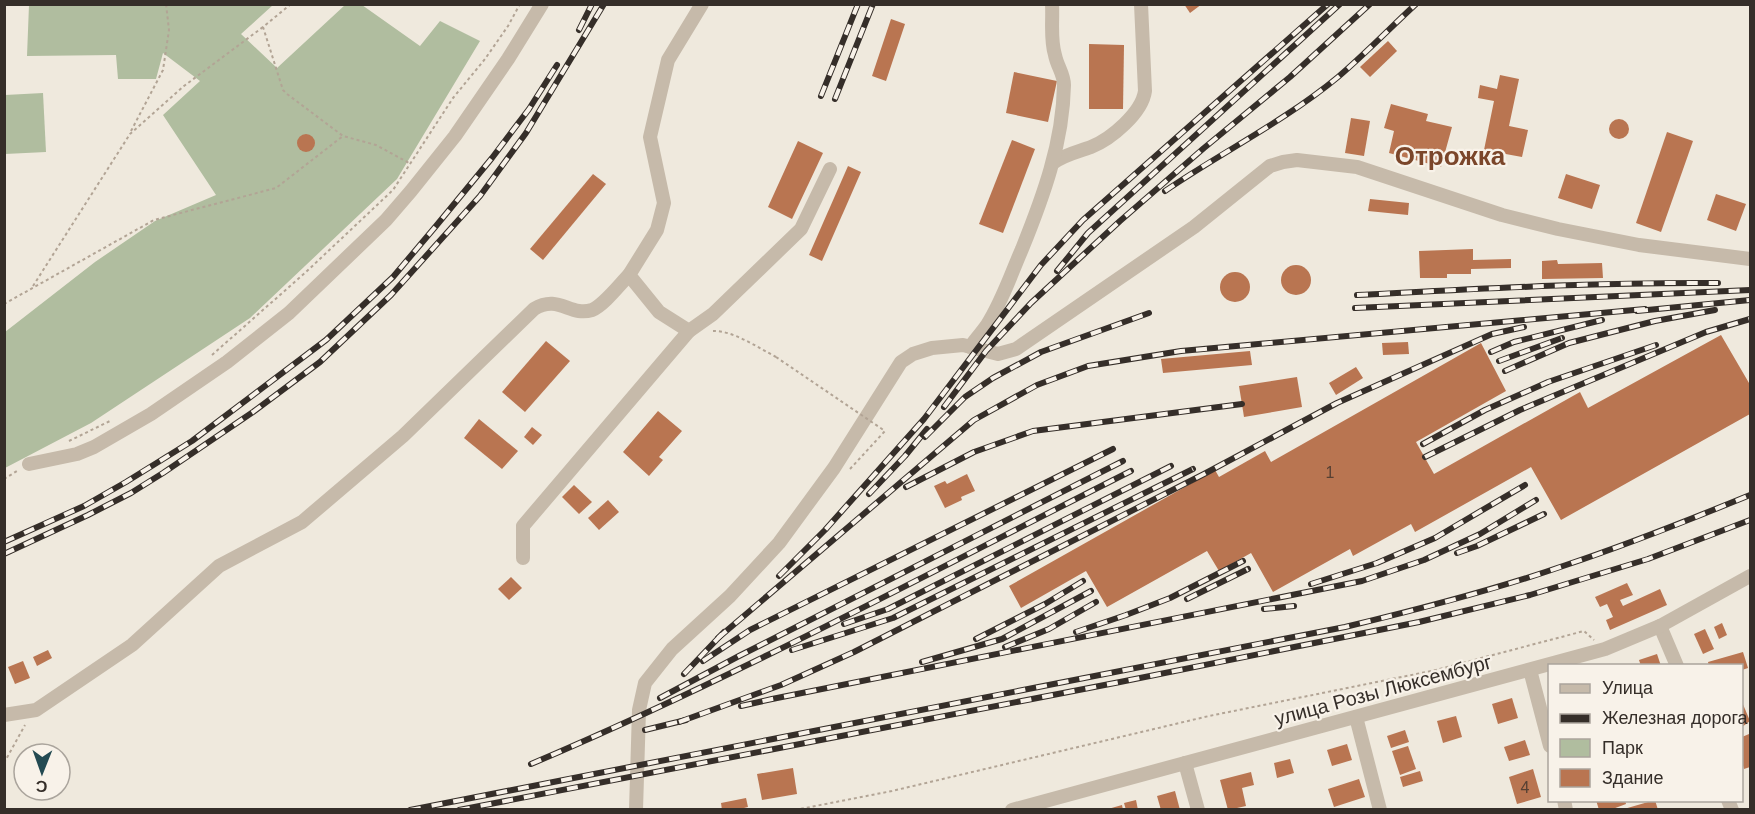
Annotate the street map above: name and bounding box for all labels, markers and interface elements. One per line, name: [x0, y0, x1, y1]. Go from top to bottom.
district label: Отрожка: [1395, 141, 1506, 171]
house number: 1: [1326, 464, 1335, 481]
street label: улица Розы Люксембург: [1272, 650, 1494, 730]
legend: [1548, 664, 1743, 802]
text: Улица: [1602, 678, 1654, 698]
text: Железная дорога: [1602, 708, 1749, 728]
text: Парк: [1602, 738, 1643, 758]
north arrow: [12, 742, 72, 802]
text: Здание: [1602, 768, 1663, 788]
text: С: [35, 778, 48, 795]
house number: 4: [1521, 779, 1530, 796]

